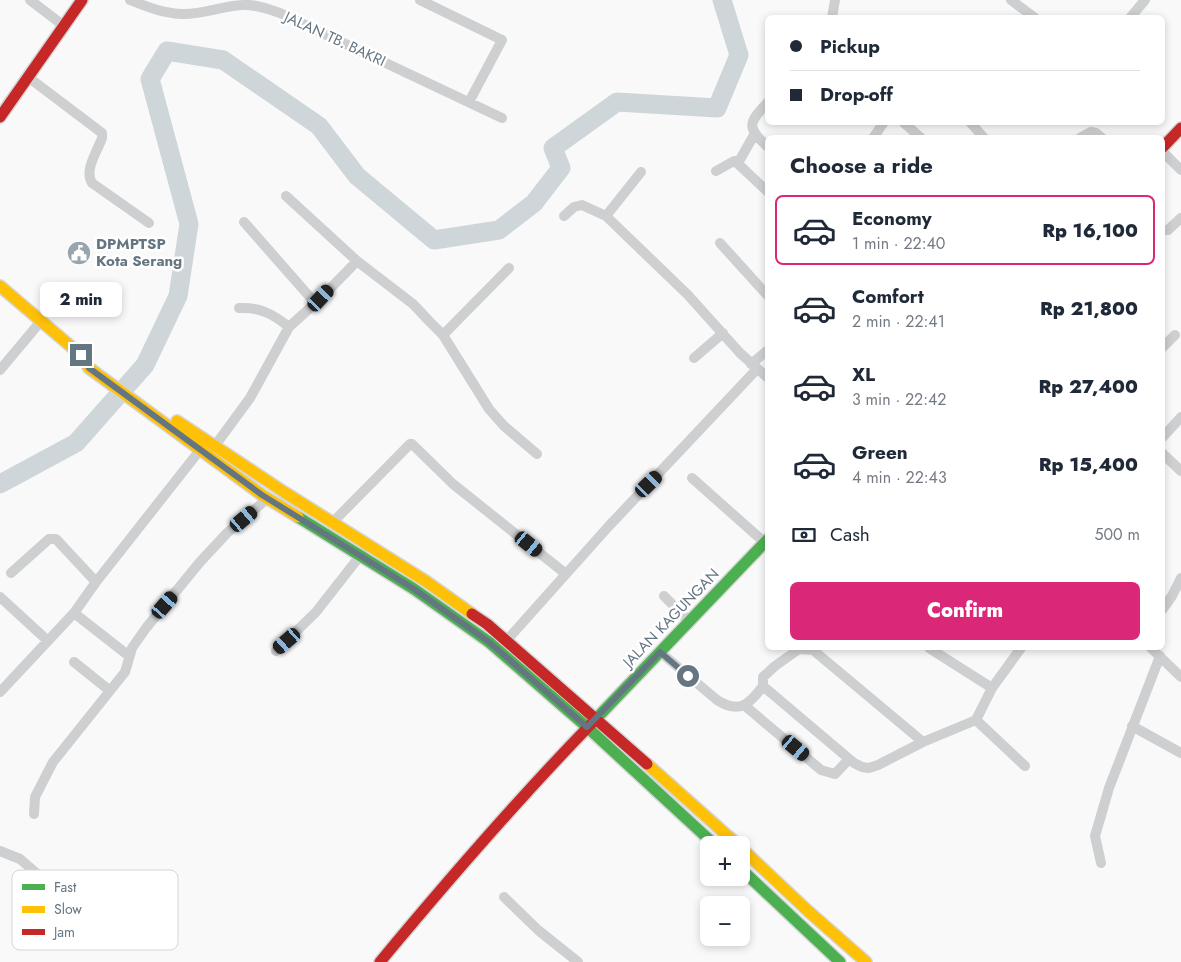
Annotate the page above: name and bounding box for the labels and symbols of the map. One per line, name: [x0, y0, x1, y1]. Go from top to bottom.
street label: JALAN TB. BAKRI: [279, 5, 389, 72]
place label: DPMPTSP Kota Serang: [96, 233, 182, 272]
public building icon: DPMPTSP Kota Serang: [66, 240, 92, 266]
callout: 2 min: [40, 282, 122, 318]
car: [305, 282, 336, 314]
route end: [70, 344, 92, 366]
car: [632, 468, 665, 500]
car: [227, 504, 260, 534]
car: [512, 529, 545, 559]
street label: JALAN KAGUNGAN: [617, 564, 724, 674]
car: [149, 589, 180, 621]
car: [270, 625, 303, 657]
route start: [677, 665, 699, 687]
car: [779, 733, 812, 763]
legend: [12, 870, 178, 950]
text: Fast: [54, 877, 77, 897]
text: Slow: [54, 899, 82, 919]
text: Jam: [52, 922, 75, 942]

